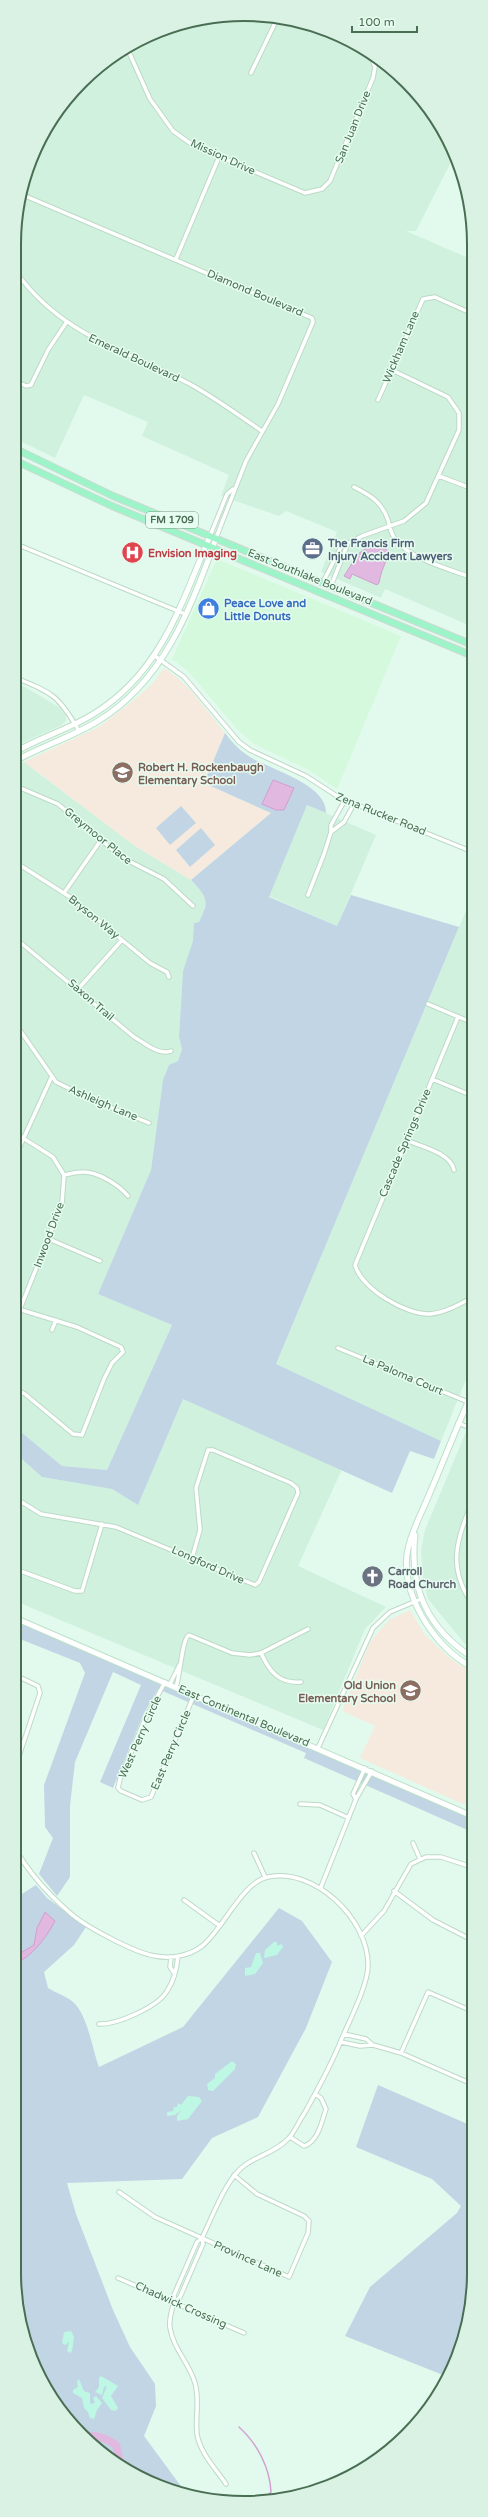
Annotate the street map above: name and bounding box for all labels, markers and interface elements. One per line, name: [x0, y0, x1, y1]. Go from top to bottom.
scale bar: [352, 8, 417, 34]
text: 100 m: [358, 15, 395, 29]
street label: San Juan Drive: [333, 89, 373, 165]
street label: Mission Drive: [189, 136, 257, 178]
street label: Diamond Boulevard: [205, 267, 305, 319]
street label: Wickham Lane: [380, 309, 422, 385]
street label: Emerald Boulevard: [86, 331, 182, 385]
road number: FM 1709: [146, 512, 198, 528]
office icon: The Francis Firm Injury Accident Lawyers: [299, 536, 325, 562]
place label: The Francis Firm Injury Accident Lawyers: [327, 537, 453, 564]
hospital icon: Envision Imaging: [119, 540, 145, 566]
street label: East Southlake Boulevard: [246, 546, 374, 608]
place label: Envision Imaging: [148, 547, 237, 561]
shop icon: Peace Love and Little Donuts: [195, 596, 221, 622]
place label: Peace Love and Little Donuts: [224, 597, 306, 623]
school or university icon: Robert H. Rockenbaugh Elementary School: [110, 760, 136, 786]
place label: Robert H. Rockenbaugh Elementary School: [138, 761, 264, 788]
street label: Zena Rucker Road: [334, 790, 428, 838]
street label: Greymoor Place: [62, 805, 134, 867]
street label: Bryson Way: [66, 892, 122, 942]
street label: Saxon Trail: [65, 976, 117, 1024]
street label: Ashleigh Lane: [66, 1083, 140, 1123]
street label: Cascade Springs Drive: [376, 1087, 434, 1199]
street label: Inwood Drive: [31, 1201, 67, 1269]
street label: La Paloma Court: [361, 1352, 445, 1398]
street label: Longford Drive: [170, 1543, 246, 1587]
church icon: Carroll Road Church: [359, 1564, 385, 1590]
place label: Carroll Road Church: [388, 1565, 456, 1591]
school or university icon: Old Union Elementary School: [398, 1678, 424, 1704]
place label: Old Union Elementary School: [298, 1679, 396, 1706]
street label: East Continental Boulevard: [176, 1682, 312, 1750]
street label: West Perry Circle: [116, 1694, 164, 1780]
street label: East Perry Circle: [148, 1708, 194, 1792]
street label: Province Lane: [212, 2238, 284, 2280]
street label: Chadwick Crossing: [133, 2279, 229, 2331]

